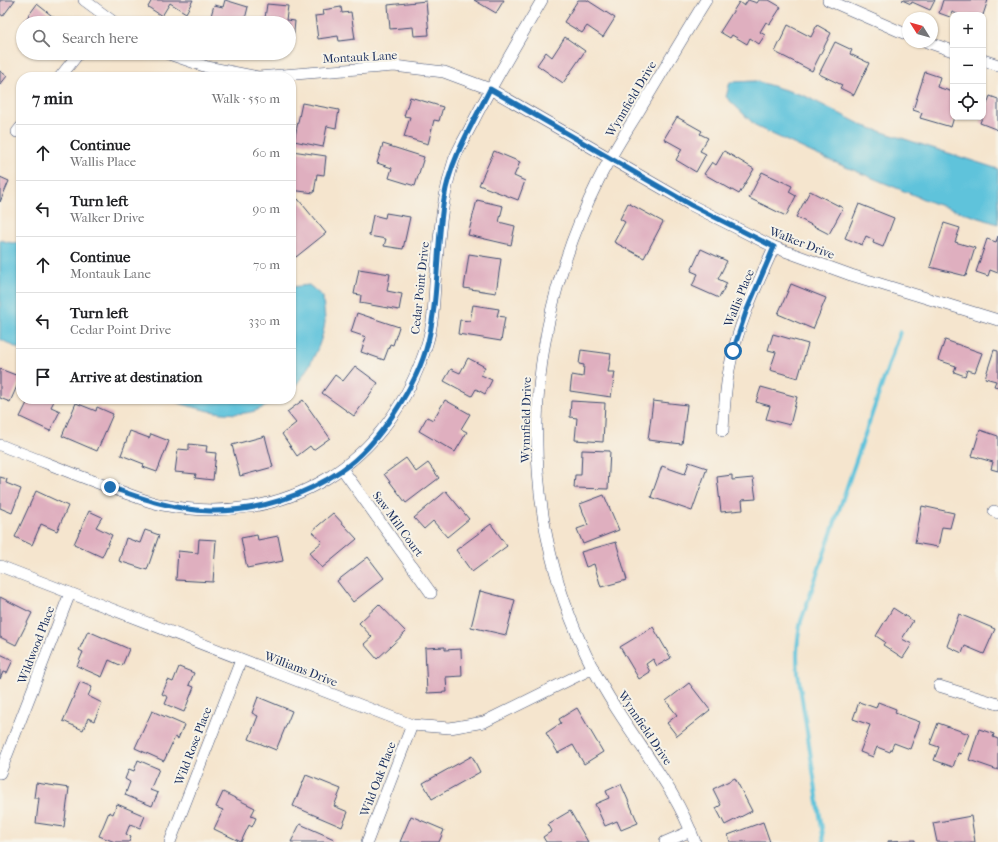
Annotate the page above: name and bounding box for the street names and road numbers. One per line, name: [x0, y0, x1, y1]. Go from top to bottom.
street label: Montauk Lane: [322, 48, 398, 66]
street label: Wynnfield Drive: [602, 58, 659, 140]
street label: Walker Drive: [766, 224, 837, 262]
street label: Cedar Point Drive: [408, 241, 432, 335]
street label: Wallis Place: [721, 267, 757, 330]
street label: Wynnfield Drive: [518, 377, 534, 464]
street label: Saw Mill Court: [370, 489, 427, 560]
street label: Wildwood Place: [14, 604, 57, 687]
street label: Williams Drive: [261, 648, 340, 689]
street label: Wynnfield Drive: [615, 688, 675, 768]
street label: Wild Rose Place: [171, 705, 214, 788]
street label: Wild Oak Place: [357, 740, 399, 819]

